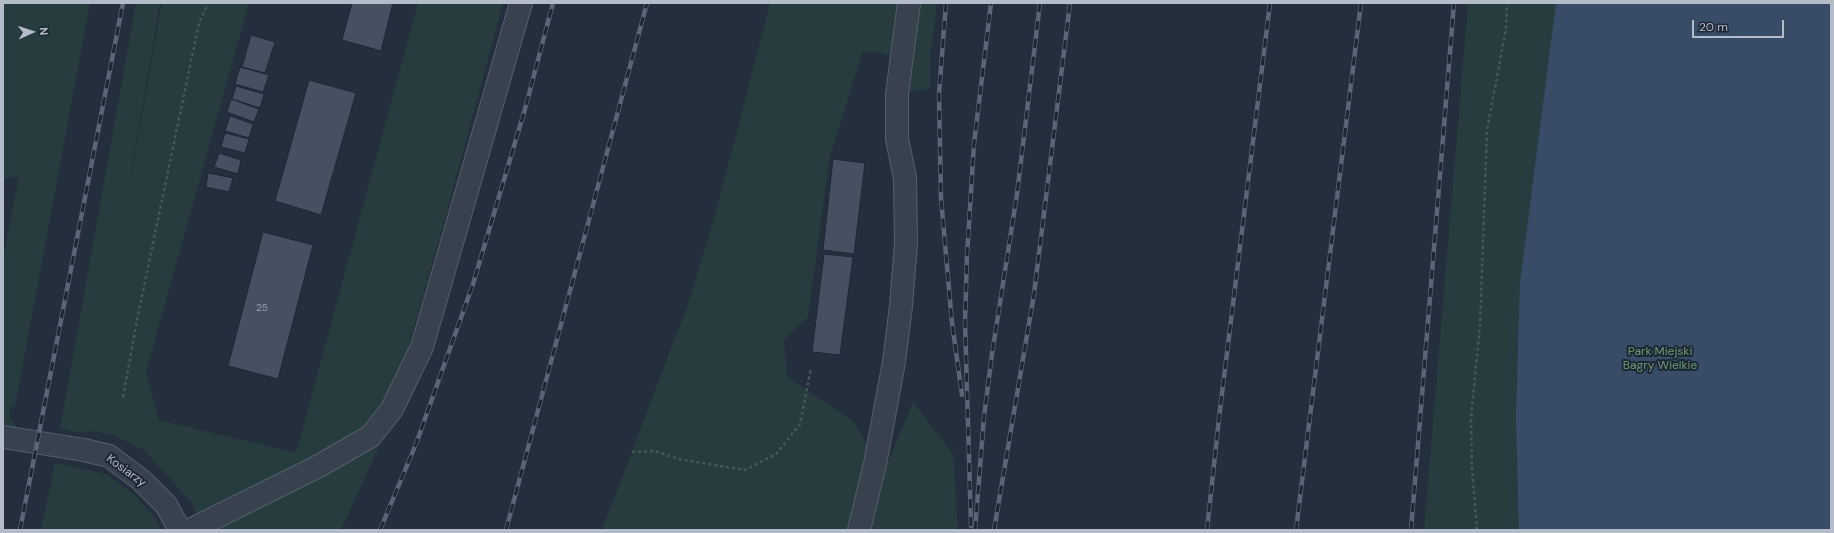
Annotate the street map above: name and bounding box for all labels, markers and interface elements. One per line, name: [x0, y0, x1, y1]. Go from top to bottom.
north arrow: [12, 12, 52, 52]
scale bar: [1694, 12, 1786, 38]
text: 20 m: [1699, 19, 1728, 35]
text: N: [37, 27, 51, 36]
house number: 25: [256, 302, 268, 314]
park label: Park Miejski Bagry Wielkie: [1623, 345, 1697, 373]
street label: Kosiarzy: [103, 452, 149, 490]

